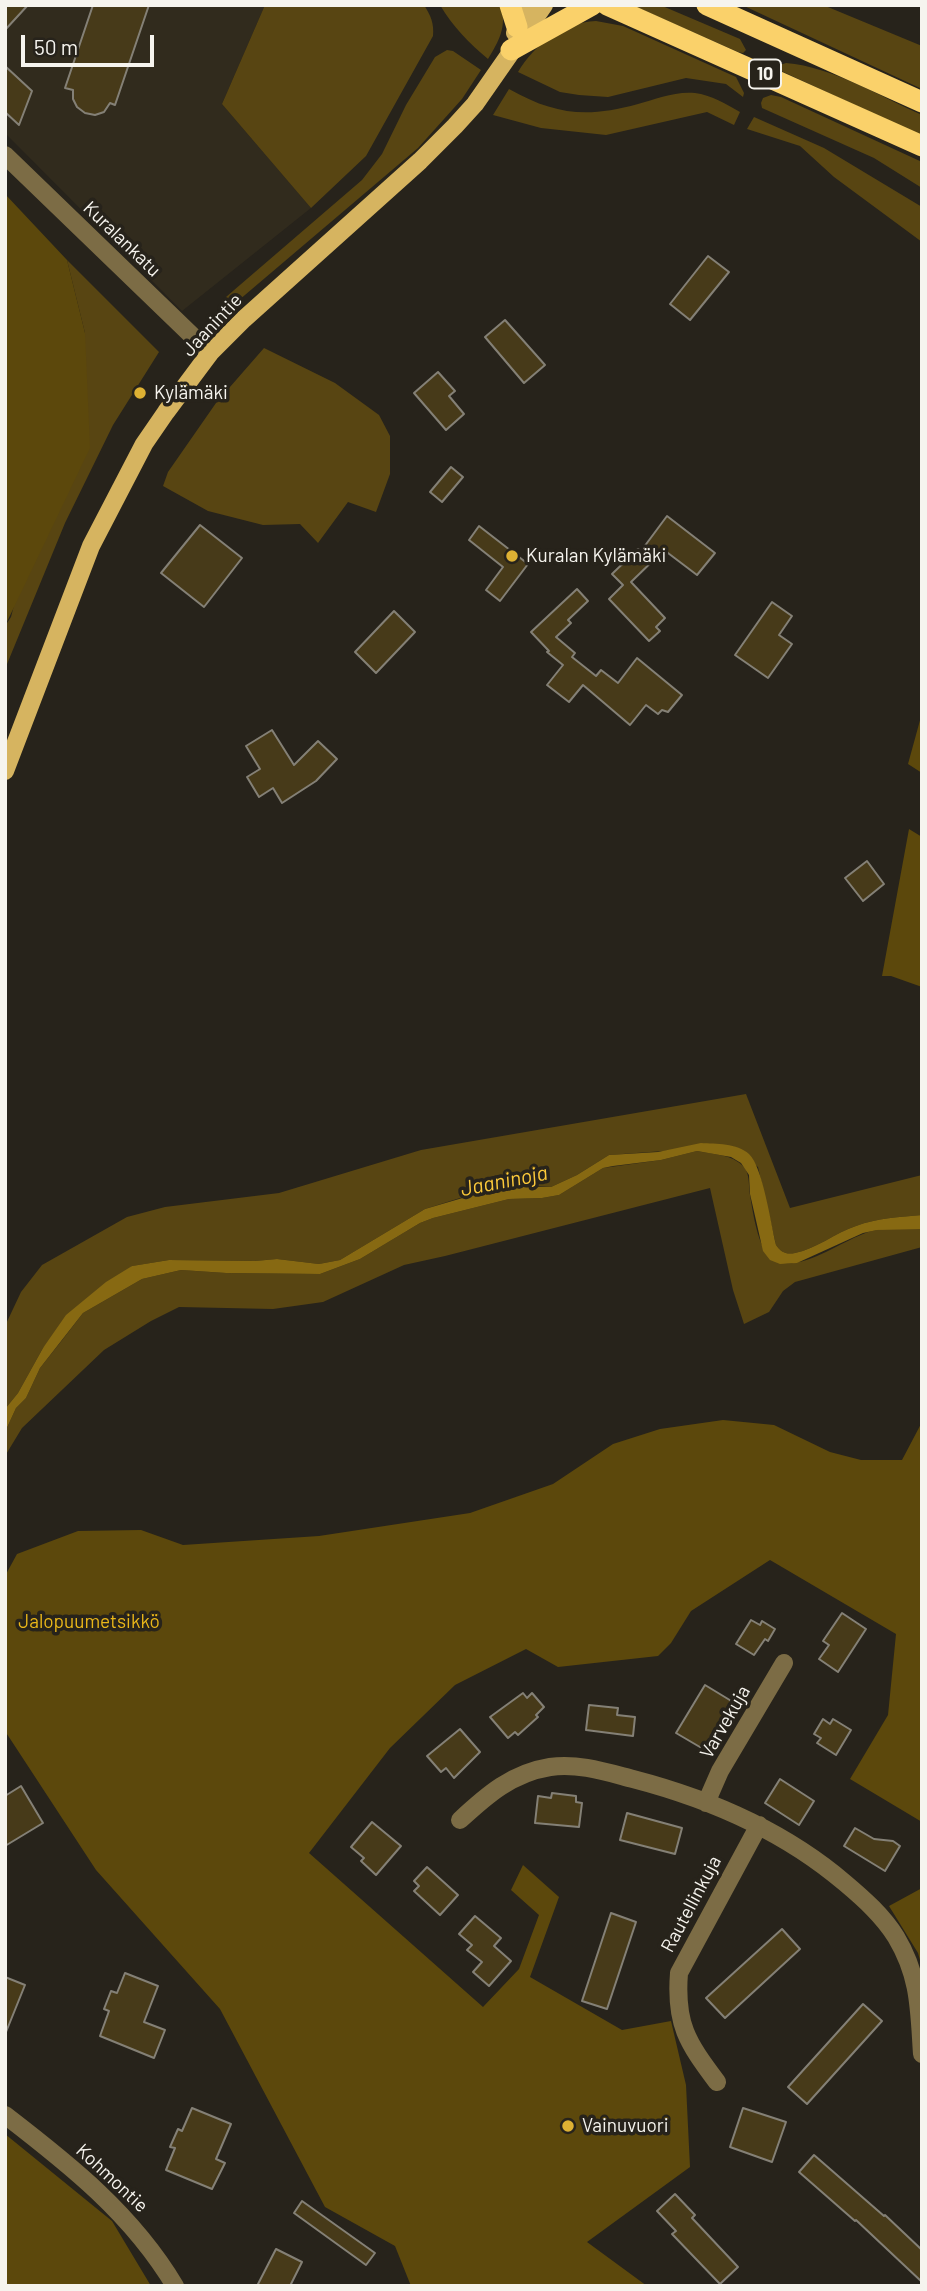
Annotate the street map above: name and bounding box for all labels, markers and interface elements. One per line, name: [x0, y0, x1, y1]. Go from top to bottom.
scale bar: [24, 21, 158, 65]
text: 50 m: [34, 34, 78, 59]
road number: 10: [749, 60, 781, 88]
street label: Kuralankatu: [79, 196, 165, 282]
street label: Jaanintie: [177, 289, 247, 361]
place label: Kylämäki: [154, 382, 228, 404]
marker: Kylämäki: [132, 385, 148, 401]
place label: Kuralan Kylämäki: [526, 545, 666, 567]
marker: Kuralan Kylämäki: [504, 548, 520, 564]
water label: Jaaninoja: [458, 1160, 550, 1202]
park label: Jalopuumetsikkö: [18, 1611, 160, 1633]
street label: Varvekuja: [695, 1682, 755, 1762]
street label: Rautellinkuja: [656, 1852, 726, 1956]
place label: Vainuvuori: [582, 2115, 669, 2137]
marker: Vainuvuori: [560, 2118, 576, 2134]
street label: Kohmontie: [71, 2139, 153, 2217]

